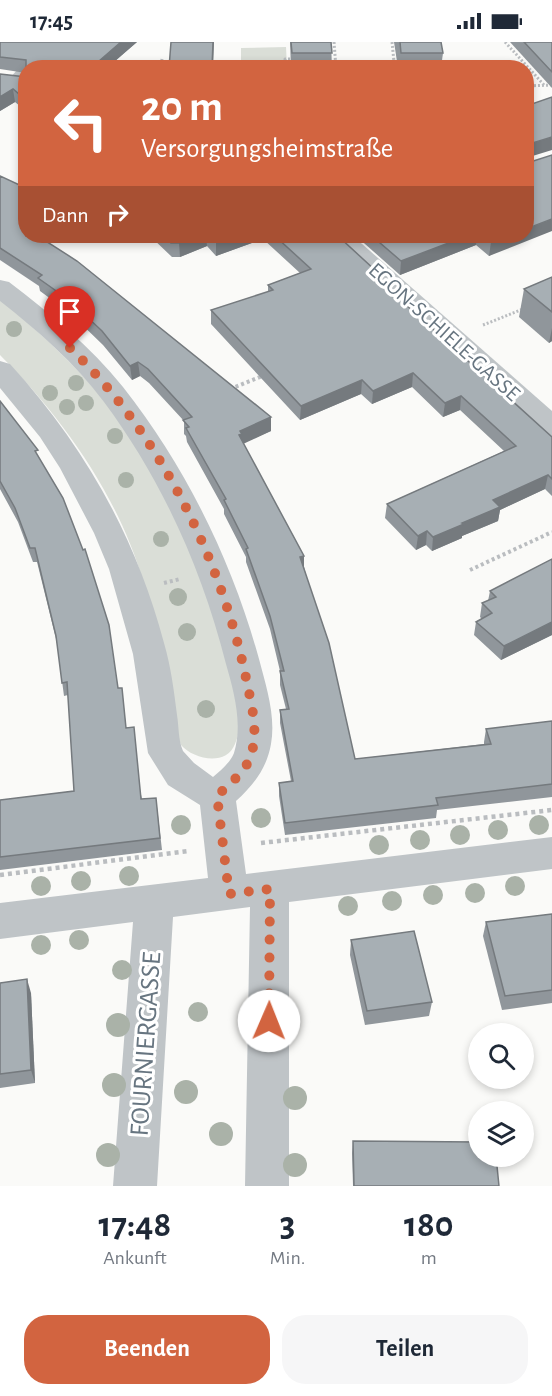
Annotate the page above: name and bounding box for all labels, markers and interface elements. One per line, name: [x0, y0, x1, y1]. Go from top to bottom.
text: 17:45: [30, 10, 73, 32]
icon: left: [42, 84, 120, 162]
text: 20 m: [141, 86, 223, 128]
text: Versorgungsheimstraße: [141, 135, 393, 162]
icon: right: [101, 198, 134, 231]
text: Dann: [42, 204, 89, 226]
street label: EGON-SCHIELE-GASSE: [364, 258, 524, 405]
pin: [44, 286, 95, 348]
icon: arrive: [53, 295, 86, 328]
street label: FOURNIERGASSE: [126, 951, 165, 1137]
position arrow: [237, 989, 301, 1053]
map controls: [468, 1023, 534, 1167]
button: search: [468, 1023, 534, 1089]
button: layers: [468, 1101, 534, 1167]
text: 17:48: [99, 1207, 171, 1243]
text: 3: [280, 1207, 295, 1243]
text: 180: [404, 1207, 453, 1243]
text: Ankunft: [103, 1248, 167, 1268]
text: Min.: [270, 1248, 305, 1268]
text: m: [421, 1248, 437, 1268]
button: Beenden: [24, 1315, 270, 1384]
button: Teilen: [282, 1315, 528, 1384]

